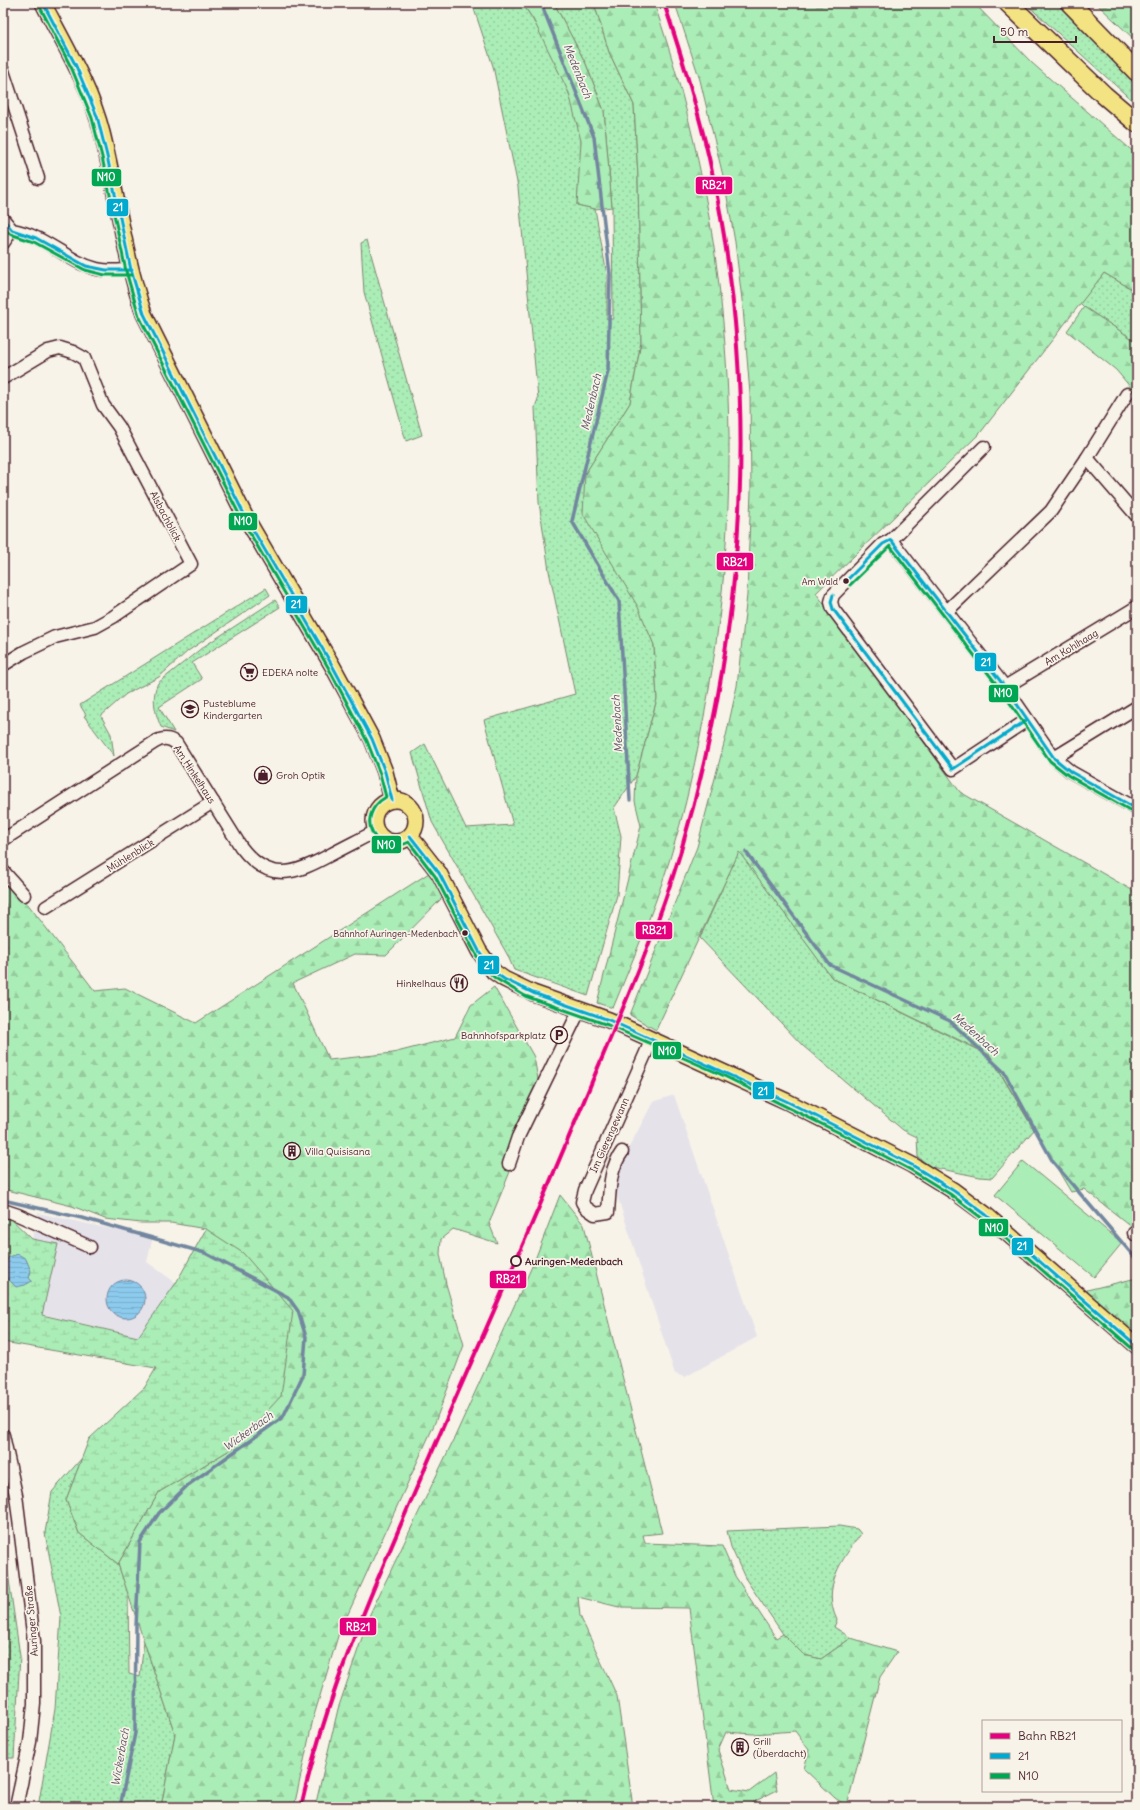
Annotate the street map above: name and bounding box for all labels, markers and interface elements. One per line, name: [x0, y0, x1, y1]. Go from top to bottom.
scale bar: [994, 18, 1076, 44]
text: 50 m: [1000, 24, 1029, 39]
water label: Medenbach: [561, 42, 596, 101]
line badge: N10: [91, 168, 122, 187]
text: N10: [96, 170, 116, 184]
line badge: RB21: [695, 176, 733, 195]
text: RB21: [702, 178, 726, 192]
line badge: 21: [106, 198, 129, 217]
text: 21: [113, 200, 123, 214]
water label: Medenbach: [578, 372, 604, 432]
street label: Alsbachblick: [147, 489, 184, 544]
line badge: N10: [228, 512, 258, 531]
text: N10: [233, 514, 253, 528]
line badge: RB21: [716, 552, 754, 571]
text: RB21: [723, 555, 747, 569]
place label: Am Wald: [802, 576, 838, 587]
marker: Am Wald: [841, 576, 851, 586]
line badge: 21: [285, 595, 308, 614]
text: 21: [291, 597, 301, 611]
street label: Am Kohlhaag: [1042, 626, 1100, 668]
line badge: 21: [974, 652, 997, 672]
text: 21: [981, 655, 991, 669]
supermarket icon: EDEKA nolte: [239, 662, 259, 682]
place label: EDEKA nolte: [262, 666, 318, 679]
line badge: N10: [988, 684, 1019, 703]
text: N10: [993, 686, 1013, 700]
water label: Medenbach: [608, 694, 626, 753]
place label: Pusteblume Kindergarten: [203, 697, 262, 722]
school or university icon: Pusteblume Kindergarten: [180, 699, 200, 719]
street label: Am Hinkelhaus: [171, 743, 219, 806]
shop icon: Groh Optik: [253, 765, 273, 785]
place label: Groh Optik: [276, 769, 325, 782]
line badge: N10: [371, 835, 402, 854]
street label: Mühlenblick: [104, 836, 156, 875]
text: N10: [376, 838, 396, 852]
line badge: RB21: [635, 921, 673, 940]
text: RB21: [642, 923, 666, 937]
place label: Bahnhof Auringen-Medenbach: [333, 928, 458, 939]
marker: Bahnhof Auringen-Medenbach: [460, 928, 470, 938]
line badge: 21: [477, 955, 500, 975]
text: 21: [484, 958, 494, 972]
restaurant icon: Hinkelhaus: [449, 973, 469, 993]
place label: Hinkelhaus: [396, 977, 446, 990]
water label: Medenbach: [950, 1009, 1003, 1059]
parking icon: Bahnhofsparkplatz: [549, 1025, 569, 1045]
place label: Bahnhofsparkplatz: [461, 1029, 546, 1042]
line badge: N10: [652, 1041, 682, 1060]
text: N10: [657, 1044, 677, 1058]
line badge: 21: [752, 1081, 775, 1100]
text: 21: [758, 1084, 768, 1098]
street label: Im Gierengewann: [587, 1095, 632, 1175]
building icon: Villa Quisisana: [282, 1141, 302, 1161]
place label: Villa Quisisana: [305, 1145, 371, 1158]
line badge: N10: [978, 1218, 1009, 1237]
text: N10: [984, 1221, 1004, 1235]
line badge: 21: [1011, 1237, 1034, 1256]
text: 21: [1017, 1239, 1027, 1253]
marker: Auringen-Medenbach: [510, 1255, 522, 1267]
place label: Auringen-Medenbach: [525, 1255, 623, 1268]
line badge: RB21: [489, 1270, 527, 1289]
text: RB21: [496, 1272, 520, 1286]
water label: Wickerbach: [220, 1408, 276, 1454]
street label: Auringer Straße: [22, 1585, 41, 1657]
line badge: RB21: [339, 1617, 377, 1636]
text: RB21: [346, 1620, 370, 1634]
legend: [982, 1720, 1122, 1792]
water label: Wickerbach: [108, 1726, 132, 1787]
text: Bahn RB21: [1018, 1728, 1076, 1743]
place label: Grill (Überdacht): [753, 1735, 806, 1760]
building icon: Grill (Überdacht): [730, 1737, 750, 1757]
text: 21: [1018, 1748, 1029, 1763]
text: N10: [1018, 1768, 1039, 1783]

